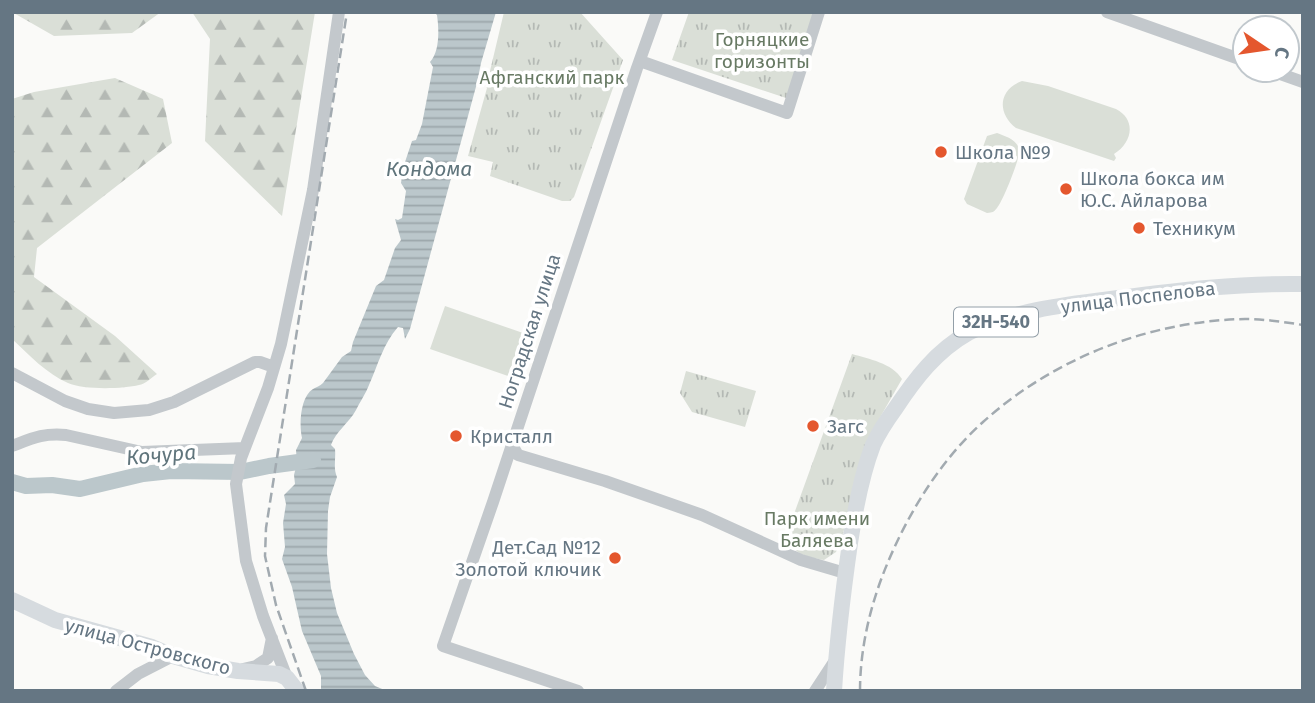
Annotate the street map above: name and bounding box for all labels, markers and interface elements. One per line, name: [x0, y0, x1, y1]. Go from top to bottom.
north arrow: [1231, 14, 1301, 84]
park label: Горняцкие горизонты: [714, 28, 810, 73]
text: С: [1270, 45, 1295, 61]
park label: Афганский парк: [480, 66, 625, 89]
place label: Школа №9: [955, 141, 1051, 164]
marker: Школа №9: [933, 144, 949, 160]
water label: Кондома: [386, 156, 472, 182]
place label: Школа бокса им Ю.С. Айларова: [1080, 167, 1225, 212]
marker: Школа бокса им Ю.С. Айларова: [1058, 181, 1074, 197]
place label: Техникум: [1153, 217, 1236, 240]
marker: Техникум: [1131, 220, 1147, 236]
street label: Ноградская улица: [494, 251, 565, 412]
street label: улица Поспелова: [1060, 277, 1217, 318]
road number: 32Н-540: [954, 308, 1038, 336]
place label: Загс: [827, 415, 864, 438]
marker: Загс: [805, 418, 821, 434]
place label: Кристалл: [470, 425, 553, 448]
marker: Кристалл: [448, 428, 464, 444]
water label: Кочура: [125, 439, 197, 471]
park label: Парк имени Баляева: [764, 507, 870, 552]
place label: Дет.Сад №12 Золотой ключик: [456, 536, 601, 581]
marker: Дет.Сад №12 Золотой ключик: [607, 550, 623, 566]
street label: улица Островского: [63, 613, 233, 680]

